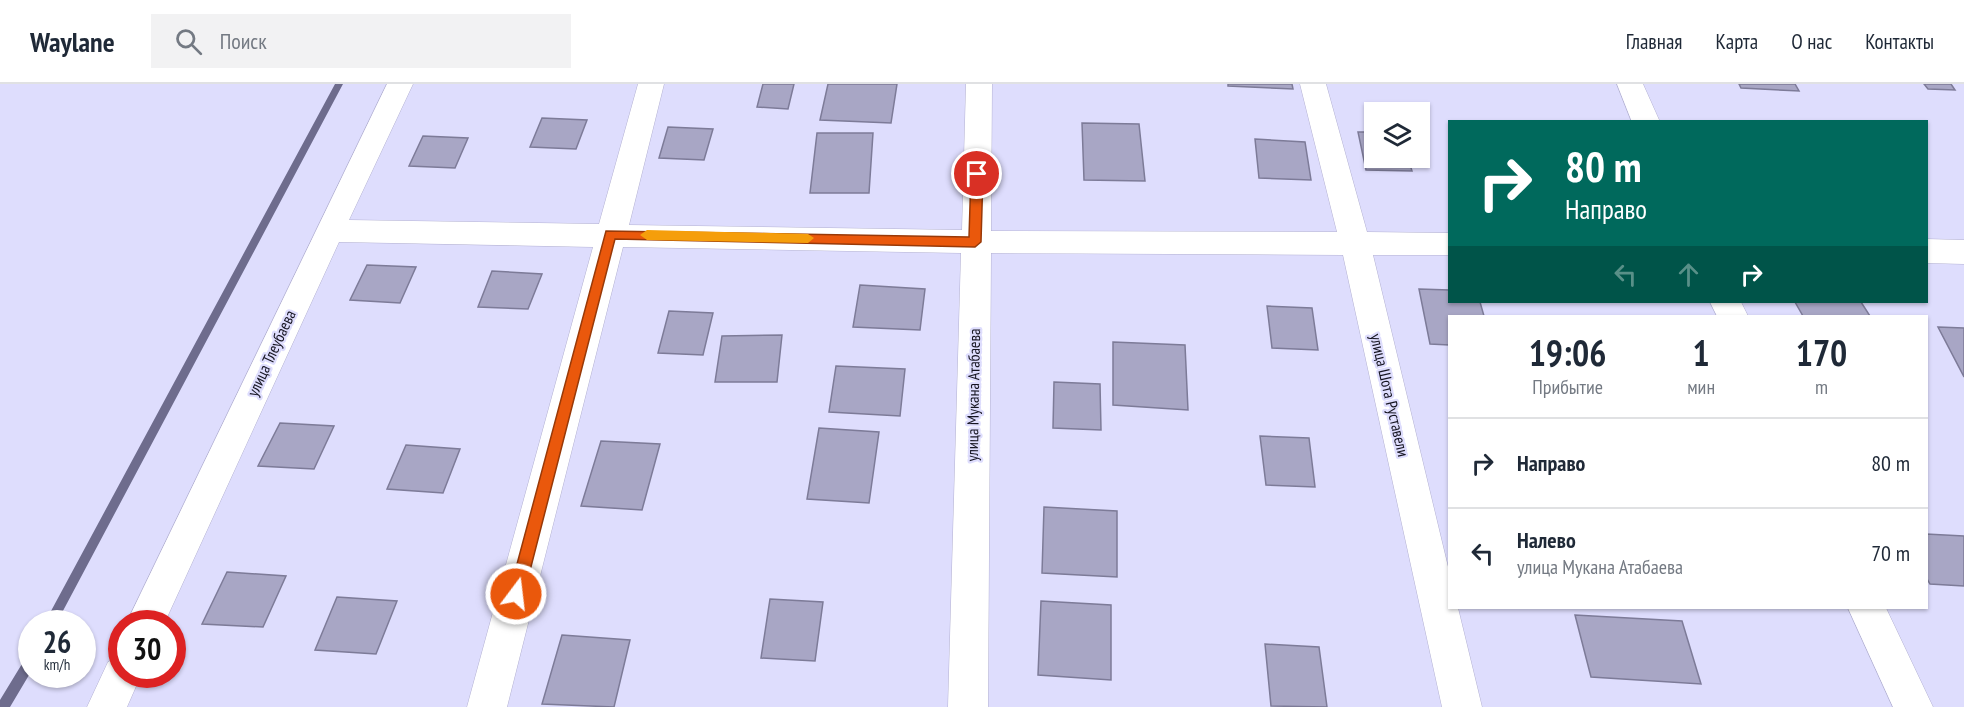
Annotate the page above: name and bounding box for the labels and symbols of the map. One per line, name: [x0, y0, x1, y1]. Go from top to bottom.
pin: [951, 148, 1002, 199]
street label: улица Тлеубаева: [242, 307, 300, 399]
street label: улица Мукана Атабаева: [962, 328, 984, 462]
street label: улица Шота Руставели: [1366, 332, 1414, 458]
position arrow: [484, 562, 548, 626]
speed limit sign: 30: [108, 610, 186, 688]

